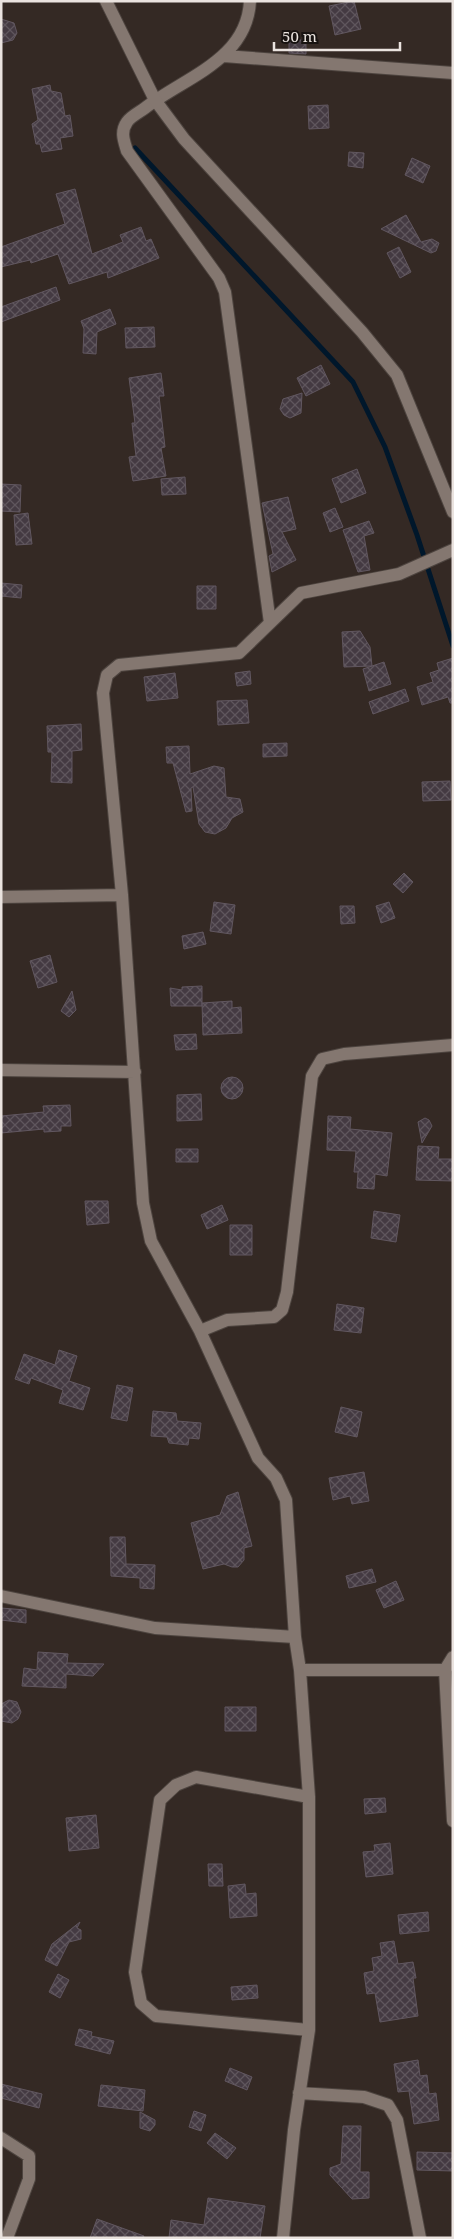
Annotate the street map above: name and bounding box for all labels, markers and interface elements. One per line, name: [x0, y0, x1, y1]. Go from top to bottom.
scale bar: [274, 20, 400, 52]
text: 50 m: [282, 26, 317, 46]

